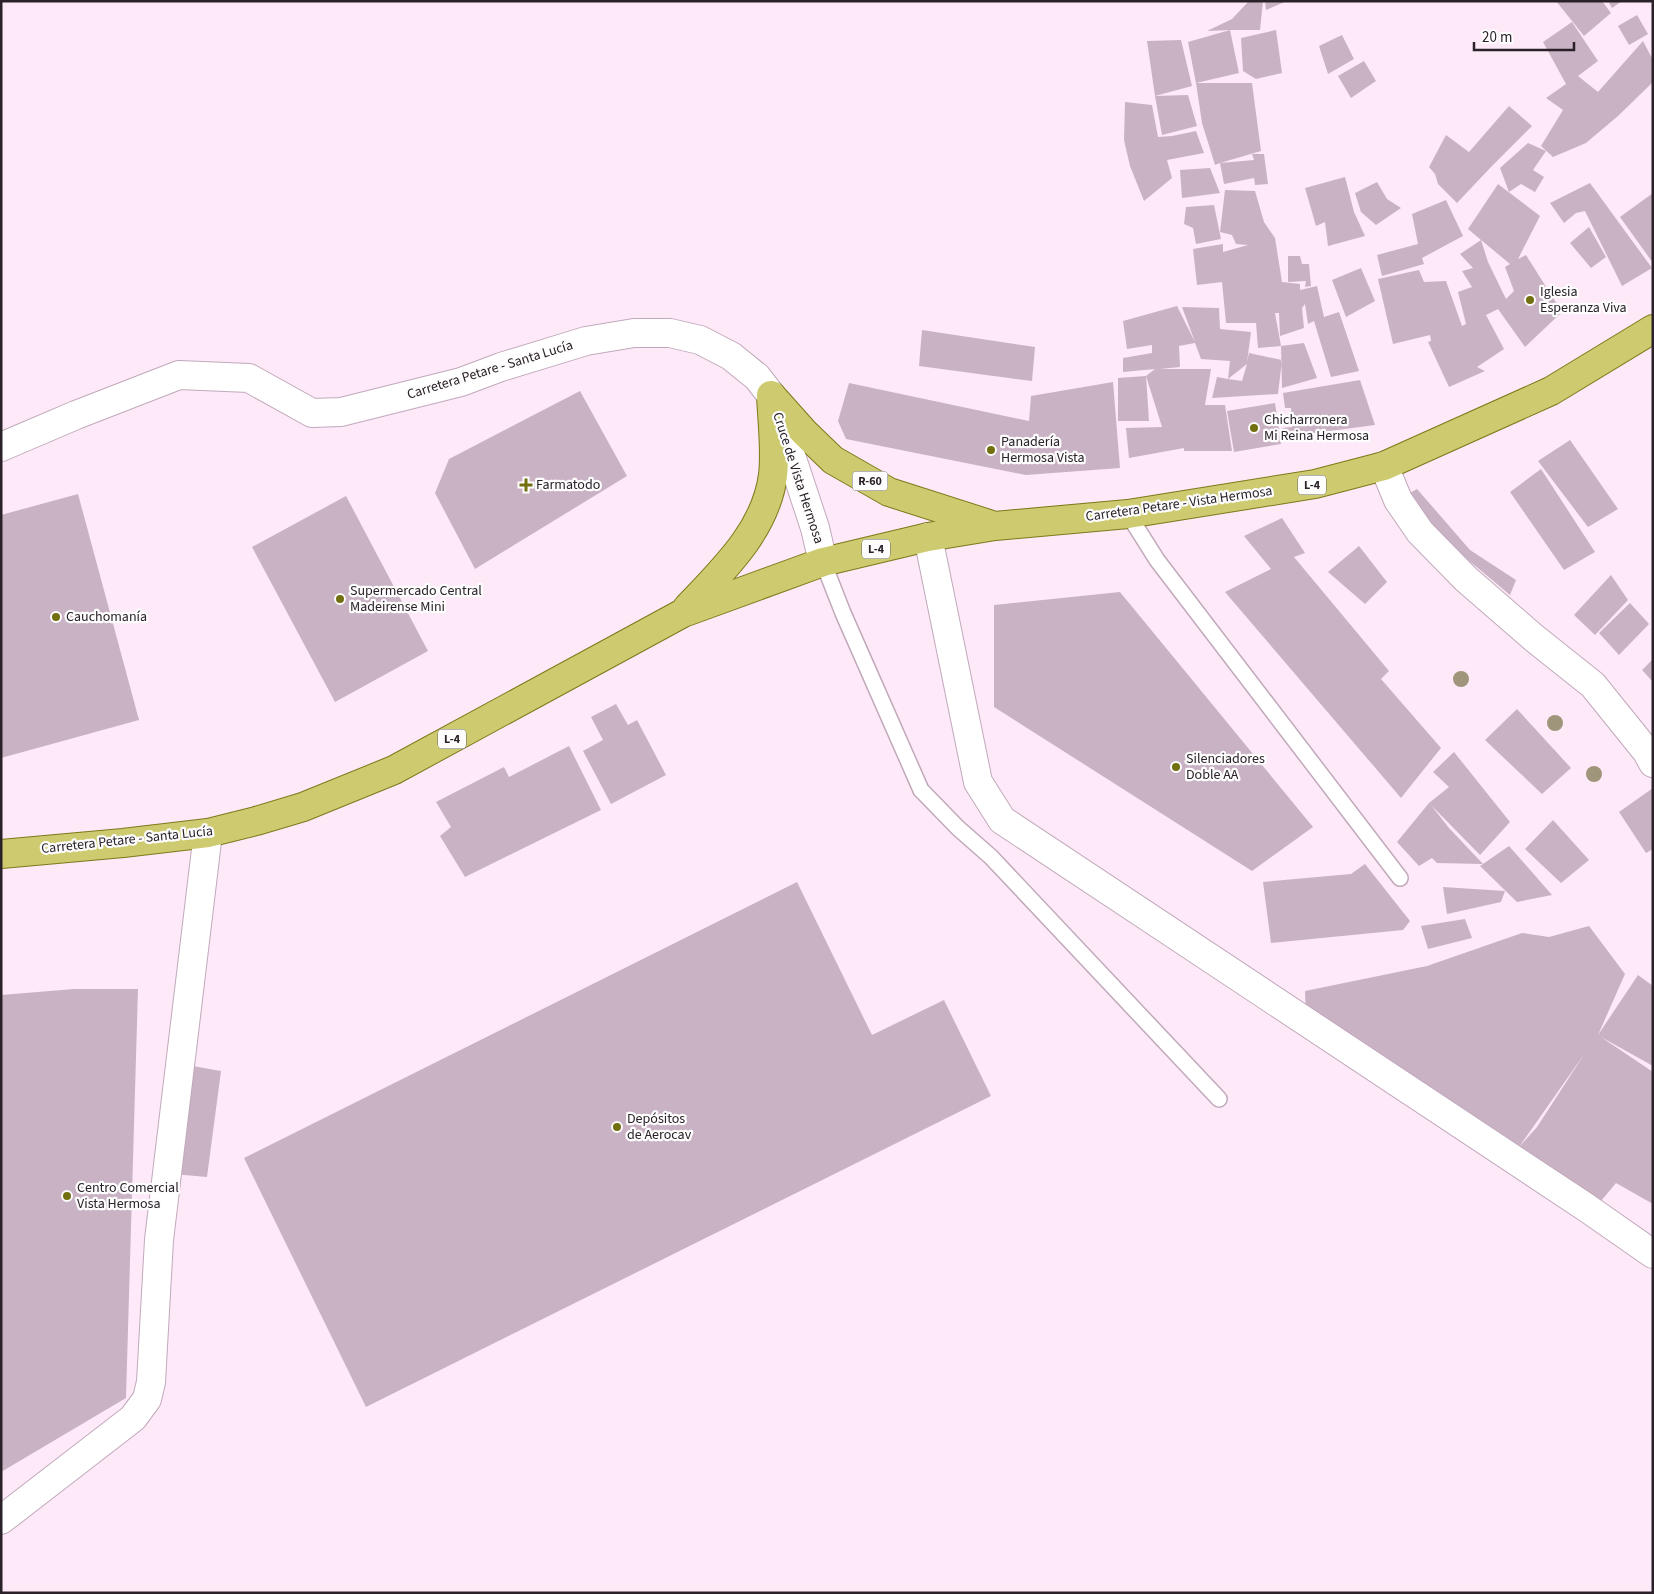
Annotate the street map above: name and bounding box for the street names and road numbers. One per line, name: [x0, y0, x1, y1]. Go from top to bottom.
street label: Carretera Petare - Santa Lucía: [405, 335, 575, 405]
street label: Cruce de Vista Hermosa: [767, 410, 829, 546]
road number: R-60: [852, 472, 888, 491]
road number: L-4: [1298, 476, 1326, 494]
street label: Carretera Petare - Vista Hermosa: [1084, 481, 1274, 527]
road number: L-4: [862, 540, 890, 558]
road number: L-4: [438, 730, 466, 749]
street label: Carretera Petare - Santa Lucía: [40, 821, 214, 859]

